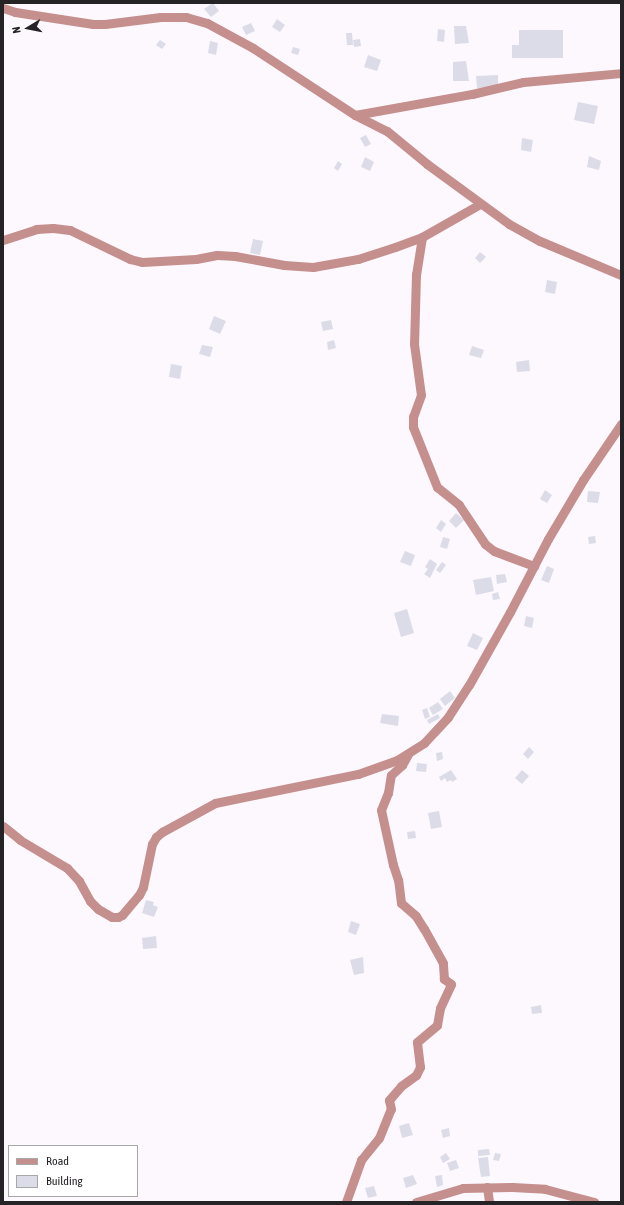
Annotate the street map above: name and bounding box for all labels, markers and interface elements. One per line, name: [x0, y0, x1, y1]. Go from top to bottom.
north arrow: [8, 8, 48, 48]
text: N: [10, 26, 23, 34]
legend: [8, 1145, 138, 1197]
text: Road: [46, 1154, 69, 1168]
text: Building: [46, 1174, 83, 1188]

